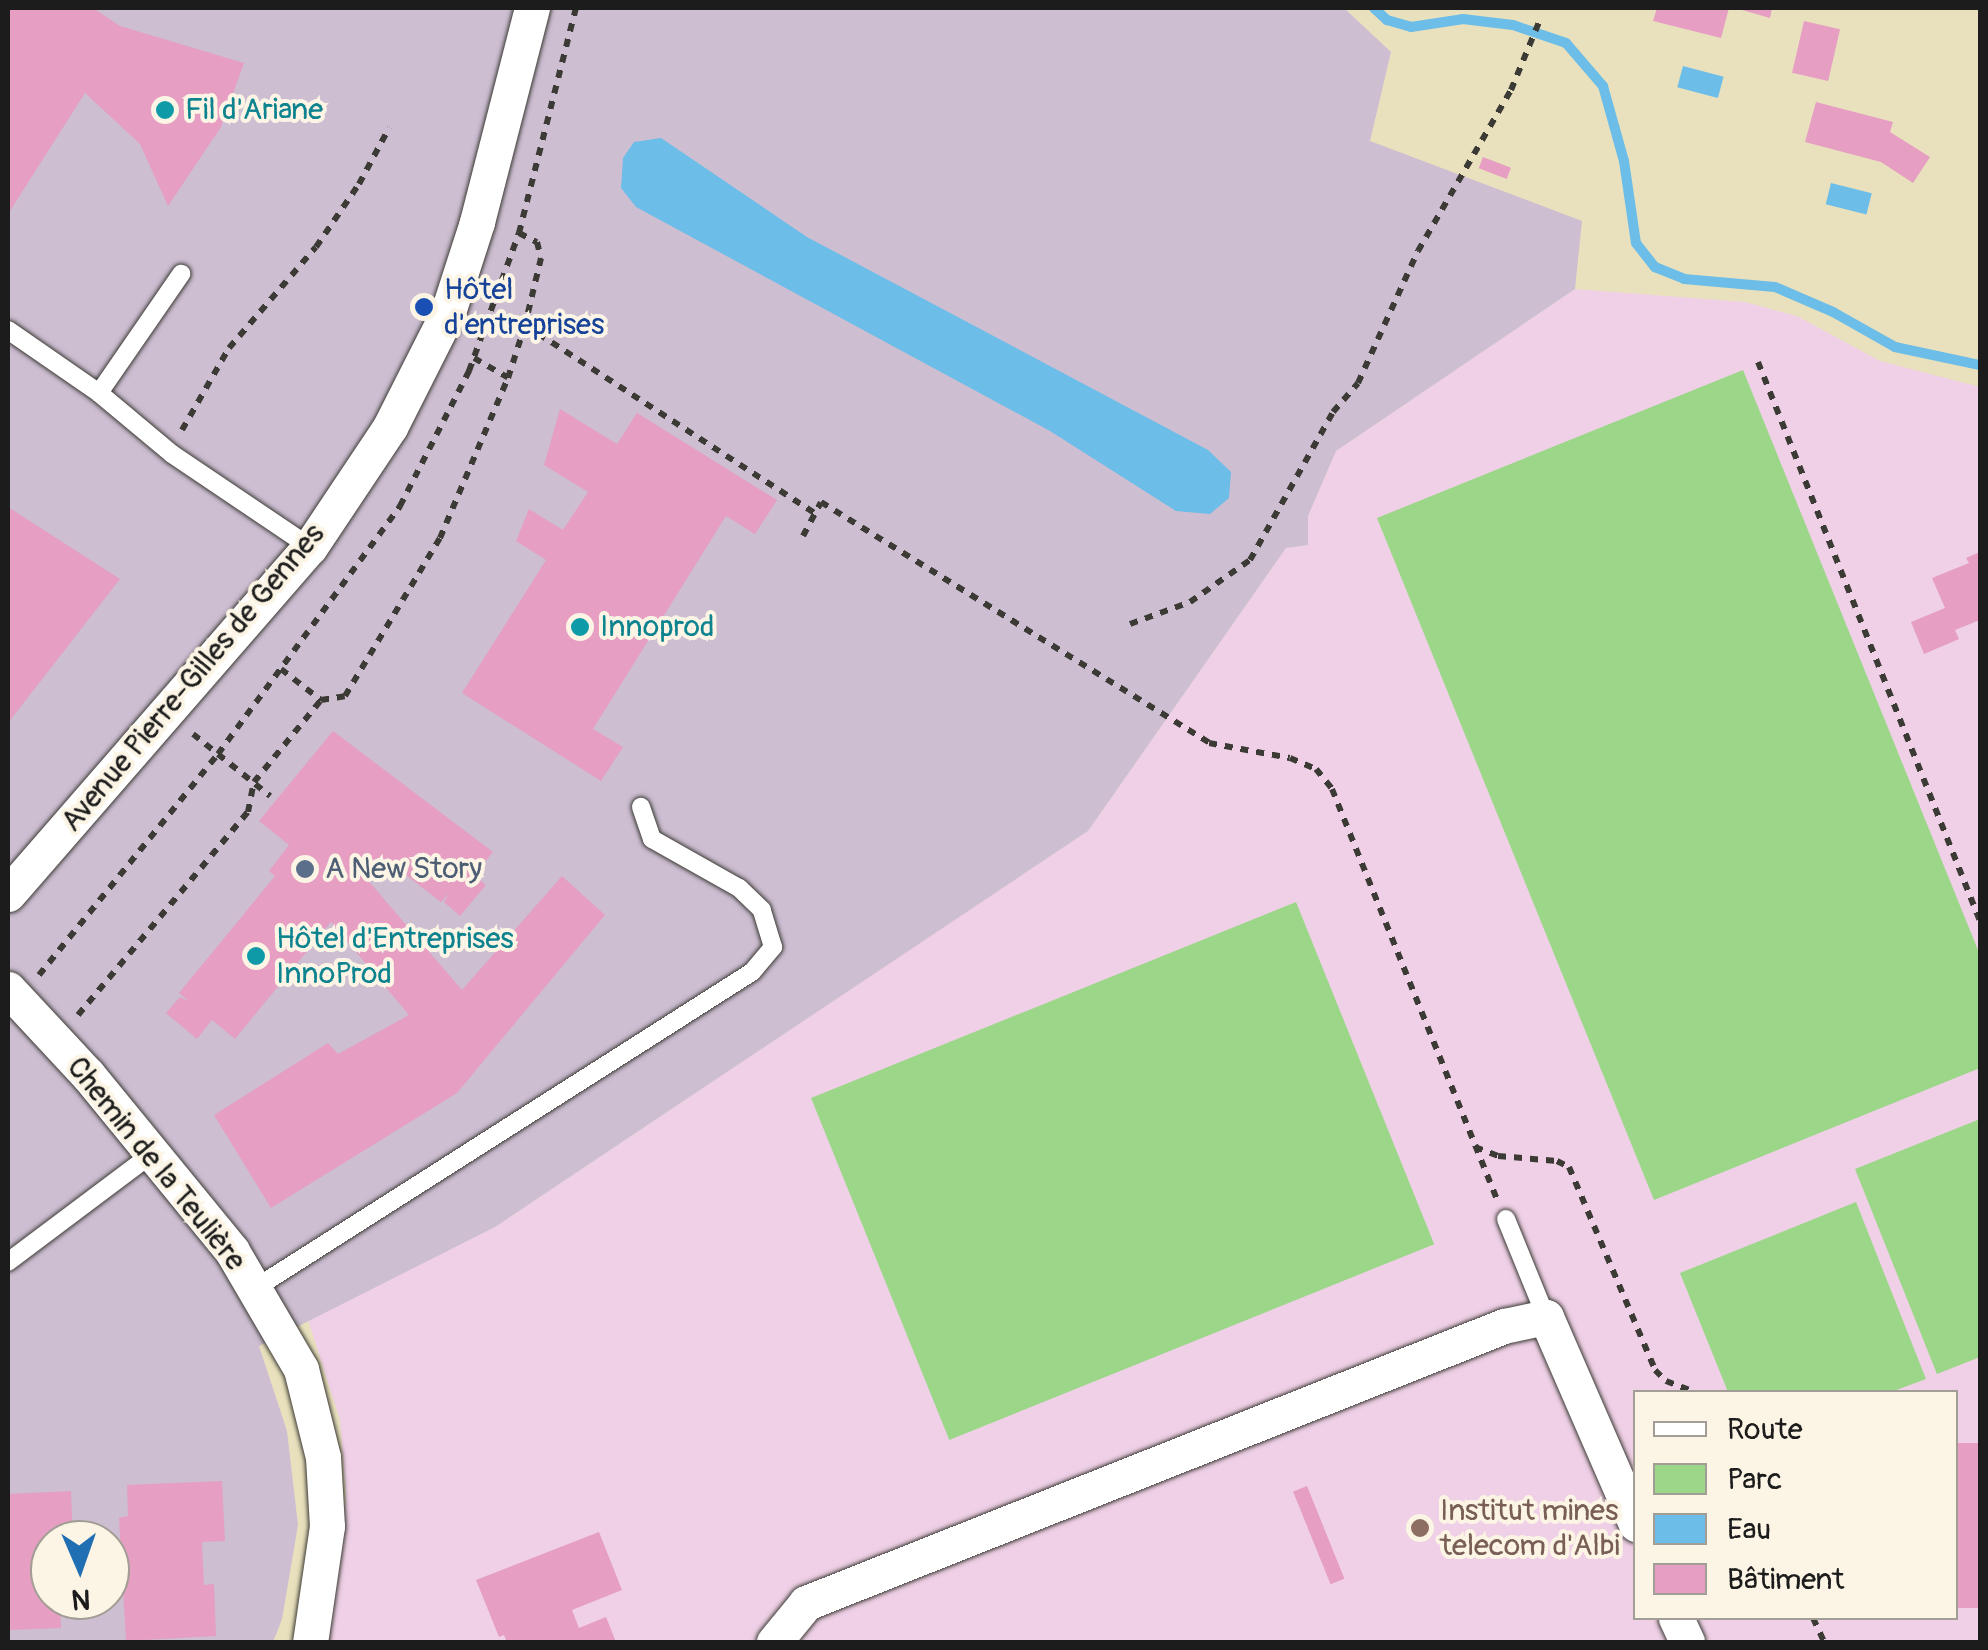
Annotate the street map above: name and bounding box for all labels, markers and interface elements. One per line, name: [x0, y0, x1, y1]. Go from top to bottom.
place label: Fil d'Ariane: [185, 92, 323, 128]
marker: Fil d'Ariane: [154, 99, 176, 121]
place label: Hôtel d'entreprises: [444, 272, 604, 342]
marker: Hôtel d'entreprises: [413, 296, 435, 318]
street label: Avenue Pierre-Gilles de Gennes: [54, 517, 332, 839]
place label: Innoprod: [600, 609, 715, 645]
marker: Innoprod: [569, 616, 591, 638]
place label: A New Story: [325, 851, 482, 887]
marker: A New Story: [294, 858, 316, 880]
place label: Hôtel d'Entreprises InnoProd: [276, 921, 514, 992]
marker: Hôtel d'Entreprises InnoProd: [245, 945, 267, 967]
street label: Chemin de la Teulière: [59, 1050, 253, 1278]
legend: [1633, 1390, 1958, 1620]
text: Route: [1727, 1411, 1802, 1448]
text: Parc: [1727, 1461, 1782, 1498]
place label: Institut mines telecom d'Albi: [1440, 1493, 1620, 1564]
text: Eau: [1727, 1511, 1771, 1548]
marker: Institut mines telecom d'Albi: [1409, 1517, 1431, 1539]
north arrow: [30, 1520, 130, 1620]
text: Bâtiment: [1727, 1561, 1844, 1598]
text: N: [71, 1581, 91, 1616]

